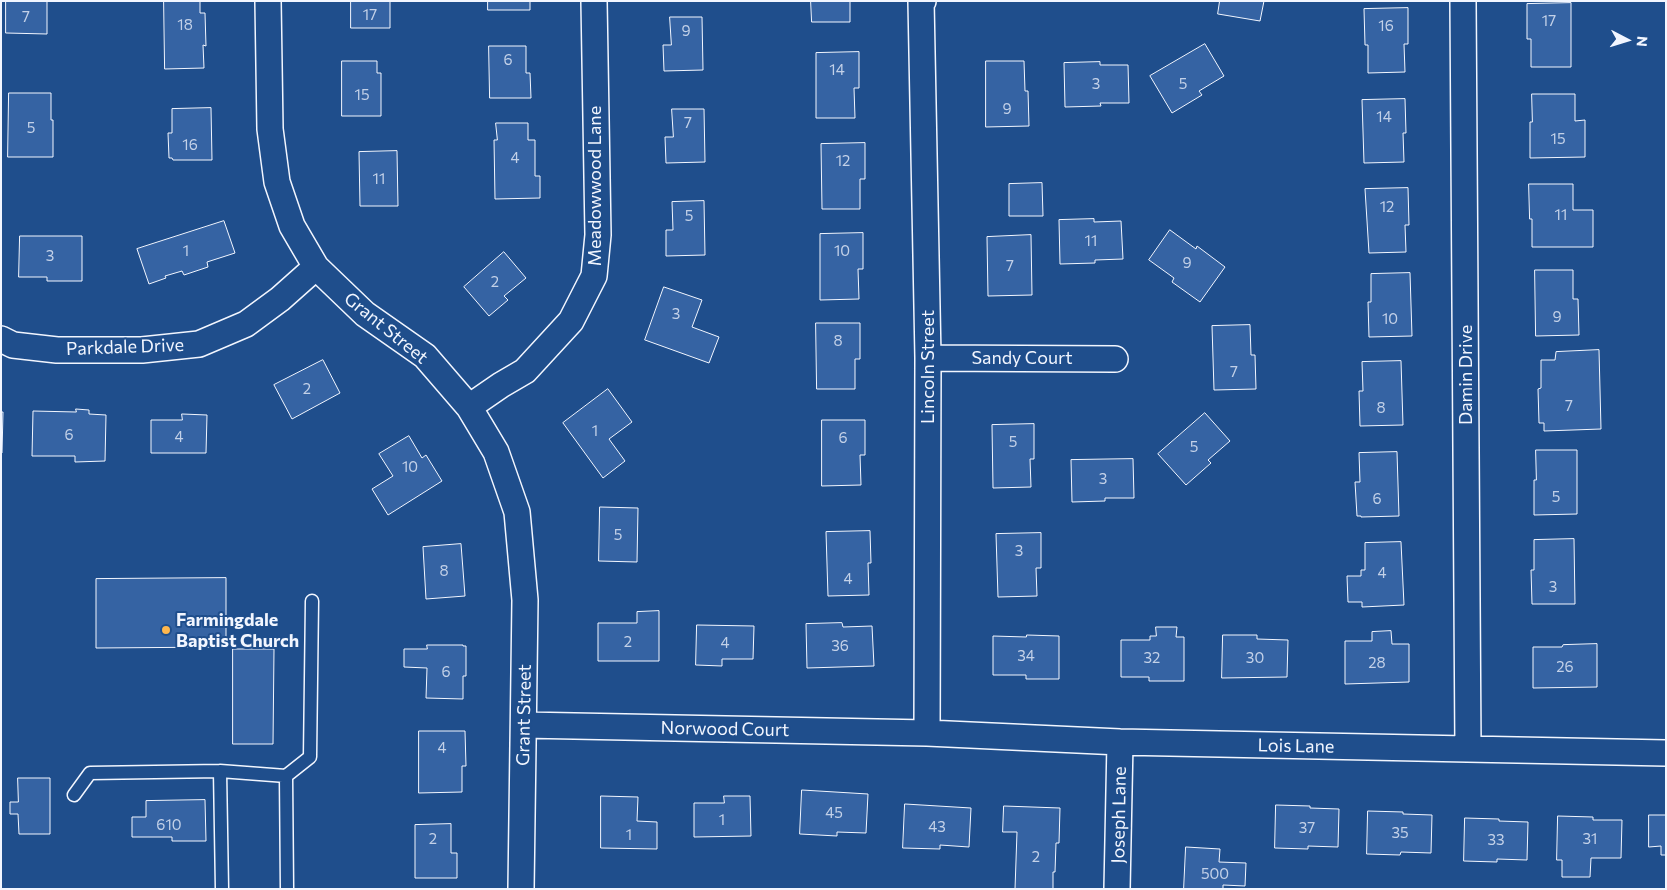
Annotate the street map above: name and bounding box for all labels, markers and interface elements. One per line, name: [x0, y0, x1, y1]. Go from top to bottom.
house number: 17: [363, 6, 377, 24]
house number: 7: [22, 8, 30, 26]
house number: 17: [1542, 12, 1556, 30]
north arrow: [1602, 15, 1652, 65]
house number: 18: [177, 16, 193, 34]
house number: 16: [1378, 17, 1394, 35]
house number: 9: [681, 22, 691, 40]
text: N: [1634, 35, 1651, 47]
house number: 6: [503, 51, 513, 69]
house number: 14: [829, 61, 845, 79]
house number: 3: [1092, 75, 1100, 93]
house number: 5: [1179, 75, 1187, 93]
house number: 15: [354, 86, 370, 104]
house number: 9: [1002, 100, 1012, 118]
street label: Meadowwood Lane: [584, 106, 606, 266]
house number: 14: [1376, 108, 1392, 126]
house number: 7: [684, 114, 692, 132]
house number: 5: [27, 119, 35, 137]
house number: 15: [1550, 130, 1566, 148]
house number: 16: [182, 136, 198, 154]
house number: 4: [511, 149, 519, 167]
house number: 12: [836, 152, 850, 170]
house number: 11: [373, 170, 385, 188]
house number: 12: [1380, 198, 1394, 216]
house number: 11: [1555, 206, 1567, 224]
house number: 5: [685, 207, 693, 225]
house number: 11: [1085, 232, 1097, 250]
house number: 1: [183, 242, 189, 260]
house number: 10: [834, 242, 850, 260]
house number: 3: [46, 247, 54, 265]
house number: 9: [1182, 254, 1192, 272]
house number: 7: [1006, 257, 1014, 275]
house number: 2: [491, 273, 499, 291]
street label: Grant Street: [340, 288, 432, 368]
house number: 3: [672, 305, 680, 323]
house number: 9: [1552, 308, 1562, 326]
street label: Lincoln Street: [917, 310, 939, 424]
house number: 10: [1382, 310, 1398, 328]
street label: Damin Drive: [1455, 325, 1477, 425]
house number: 8: [833, 332, 843, 350]
street label: Parkdale Drive: [66, 334, 184, 360]
street label: Sandy Court: [971, 347, 1073, 369]
house number: 7: [1230, 363, 1238, 381]
house number: 2: [303, 380, 311, 398]
house number: 7: [1565, 397, 1573, 415]
house number: 8: [1376, 399, 1386, 417]
house number: 1: [592, 422, 598, 440]
house number: 6: [64, 426, 74, 444]
house number: 4: [175, 428, 183, 446]
house number: 6: [838, 429, 848, 447]
house number: 5: [1009, 433, 1017, 451]
house number: 5: [1190, 438, 1198, 456]
house number: 10: [402, 458, 418, 476]
house number: 3: [1099, 470, 1107, 488]
house number: 5: [1552, 488, 1560, 506]
house number: 6: [1372, 490, 1382, 508]
house number: 5: [614, 526, 622, 544]
house number: 3: [1015, 542, 1023, 560]
house number: 8: [439, 562, 449, 580]
house number: 4: [1378, 564, 1386, 582]
house number: 4: [844, 570, 852, 588]
house number: 3: [1549, 578, 1557, 596]
place label: Farmingdale Baptist Church: [176, 609, 299, 652]
marker: Farmingdale Baptist Church: [160, 624, 172, 636]
house number: 2: [624, 633, 632, 651]
house number: 4: [721, 634, 729, 652]
house number: 36: [831, 637, 849, 655]
house number: 34: [1017, 647, 1035, 665]
house number: 32: [1144, 649, 1160, 667]
house number: 30: [1246, 649, 1264, 667]
house number: 28: [1368, 654, 1386, 672]
house number: 26: [1556, 658, 1574, 676]
house number: 6: [441, 663, 451, 681]
street label: Grant Street: [512, 664, 536, 766]
street label: Norwood Court: [660, 717, 790, 741]
street label: Lois Lane: [1257, 735, 1335, 757]
house number: 4: [438, 739, 446, 757]
street label: Joseph Lane: [1107, 766, 1131, 864]
house number: 45: [825, 804, 843, 822]
house number: 1: [719, 811, 725, 829]
house number: 610: [156, 816, 182, 834]
house number: 43: [928, 818, 946, 836]
house number: 37: [1299, 819, 1315, 837]
house number: 35: [1391, 824, 1409, 842]
house number: 1: [626, 826, 632, 844]
house number: 2: [429, 830, 437, 848]
house number: 31: [1583, 830, 1597, 848]
house number: 33: [1487, 831, 1505, 849]
house number: 2: [1032, 848, 1040, 866]
house number: 500: [1201, 865, 1229, 883]

